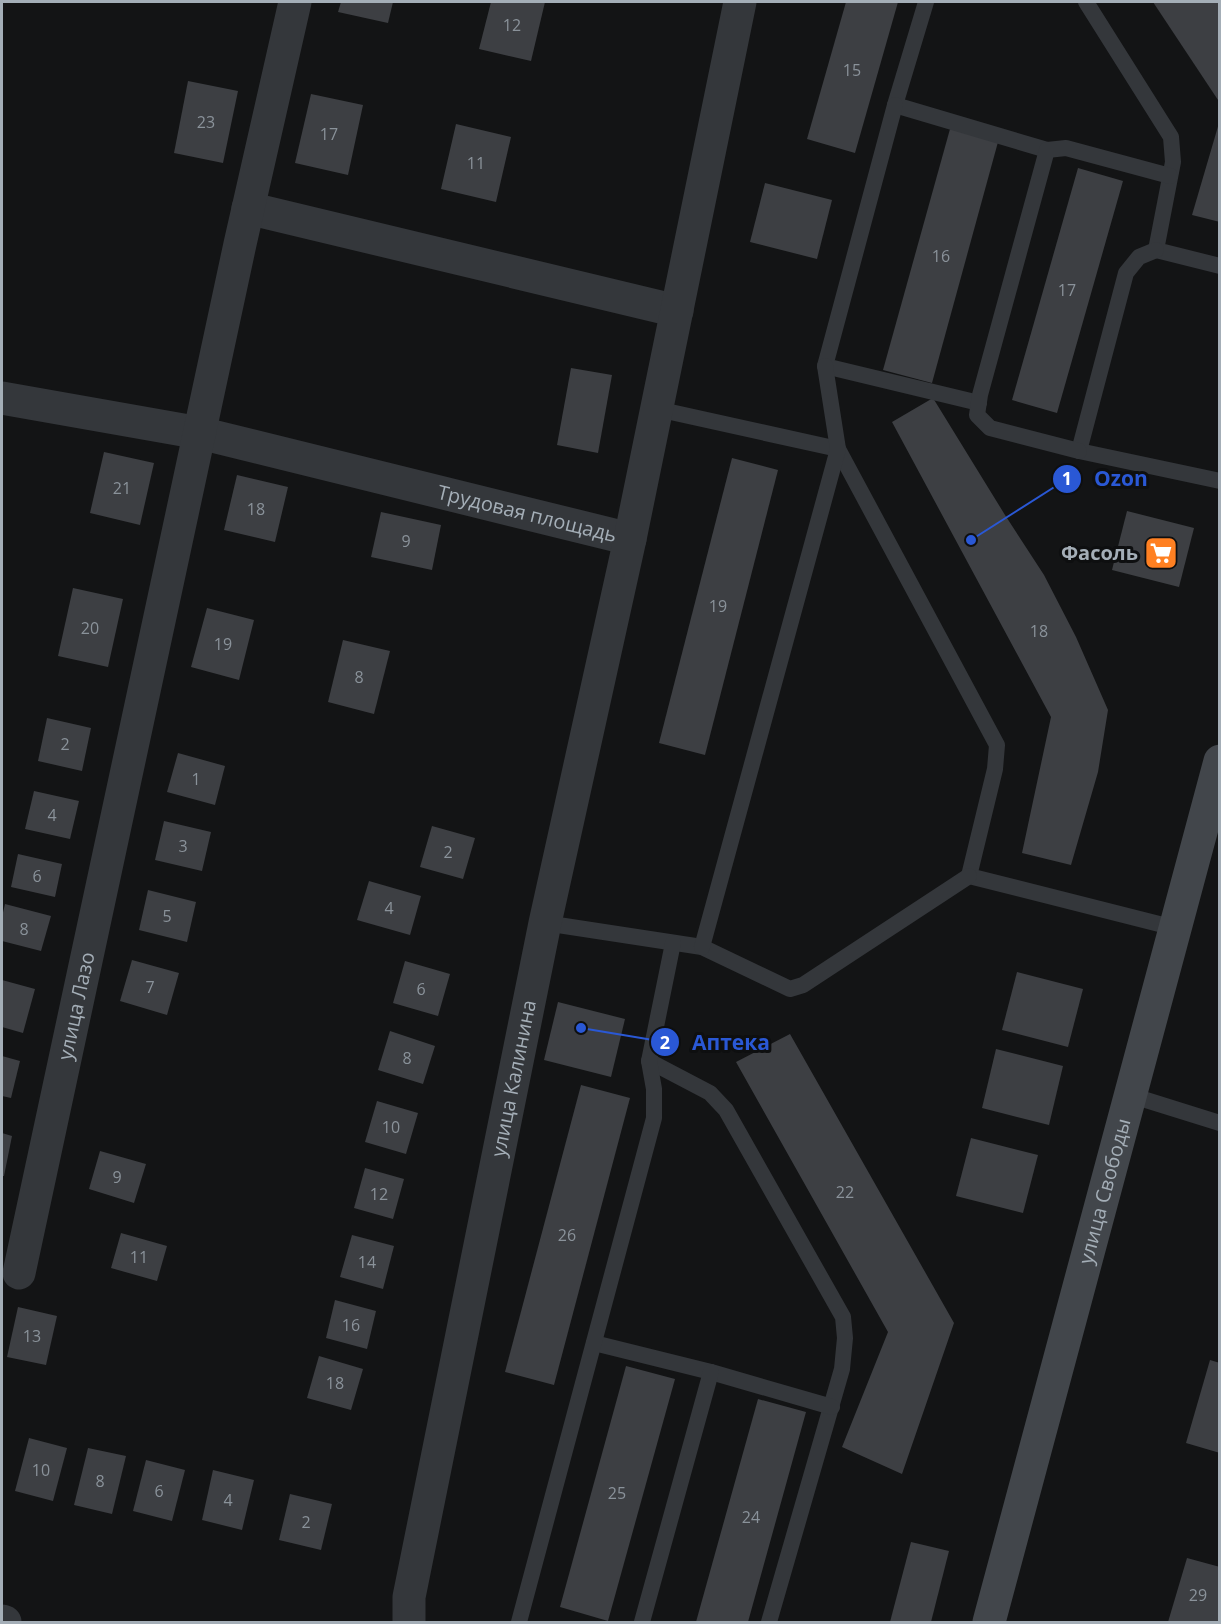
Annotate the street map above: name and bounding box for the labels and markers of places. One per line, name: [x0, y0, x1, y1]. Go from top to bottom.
callout: Ozon: [1052, 459, 1160, 498]
supermarket icon: Фасоль: [1143, 535, 1179, 571]
place label: Фасоль: [1061, 539, 1138, 566]
callout: Аптека: [650, 1023, 782, 1062]

